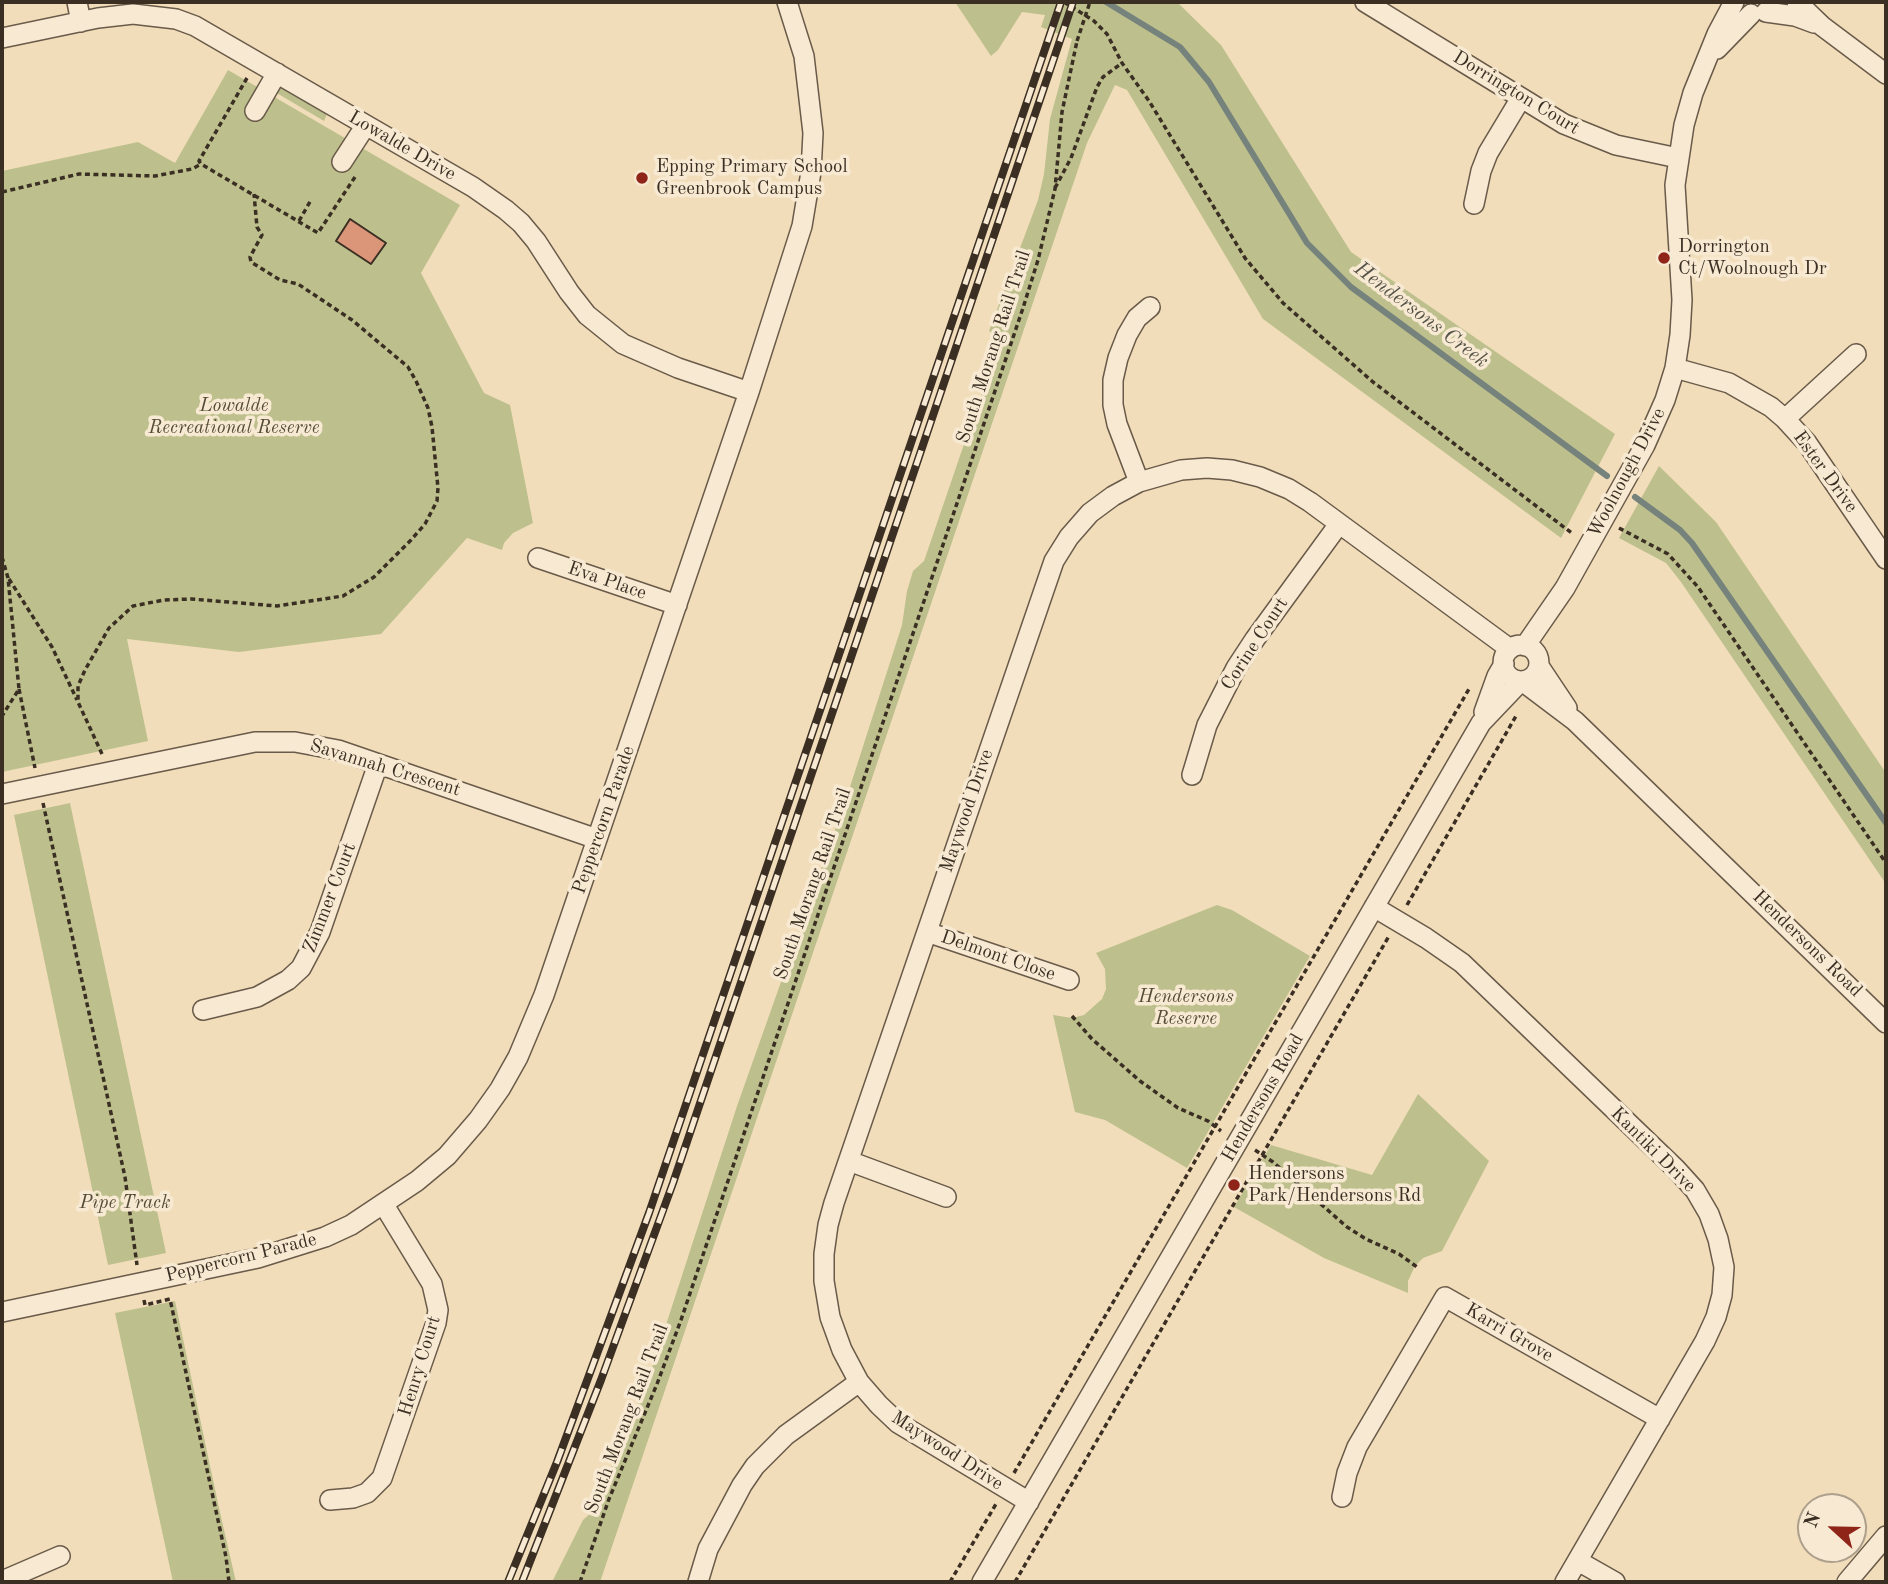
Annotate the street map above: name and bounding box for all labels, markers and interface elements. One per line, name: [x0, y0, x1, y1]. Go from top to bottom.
street label: Dorrington Court: [1448, 46, 1584, 140]
street label: Lowalde Drive: [344, 106, 460, 186]
place label: Epping Primary School Greenbrook Campus: [656, 156, 848, 200]
marker: Epping Primary School Greenbrook Campus: [634, 170, 650, 186]
place label: Dorrington Ct/Woolnough Dr: [1678, 236, 1827, 280]
street label: South Morang Rail Trail: [952, 248, 1036, 446]
marker: Dorrington Ct/Woolnough Dr: [1656, 250, 1672, 266]
water label: Hendersons Creek: [1349, 256, 1493, 374]
park label: Lowalde Recreational Reserve: [149, 395, 319, 439]
street label: Woolnough Drive: [1583, 404, 1671, 542]
street label: Ester Drive: [1788, 427, 1862, 517]
street label: Eva Place: [565, 557, 649, 605]
street label: Corine Court: [1217, 593, 1293, 695]
street label: Savannah Crescent: [307, 734, 463, 802]
street label: Peppercorn Parade: [568, 743, 640, 897]
street label: Maywood Drive: [935, 746, 999, 876]
street label: South Morang Rail Trail: [769, 785, 857, 983]
street label: Zimmer Court: [299, 840, 361, 956]
street label: Hendersons Road: [1747, 886, 1867, 1002]
street label: Delmont Close: [938, 926, 1058, 986]
park label: Hendersons Reserve: [1138, 986, 1234, 1030]
street label: Hendersons Road: [1217, 1030, 1309, 1166]
street label: Kantiki Drive: [1605, 1102, 1701, 1198]
place label: Hendersons Park/Hendersons Rd: [1248, 1163, 1421, 1207]
marker: Hendersons Park/Hendersons Rd: [1226, 1177, 1242, 1193]
park label: Pipe Track: [80, 1192, 170, 1214]
street label: Peppercorn Parade: [163, 1228, 319, 1288]
street label: Karri Grove: [1461, 1299, 1557, 1367]
street label: Henry Court: [394, 1313, 446, 1419]
street label: South Morang Rail Trail: [580, 1321, 674, 1517]
street label: Maywood Drive: [887, 1406, 1007, 1496]
north arrow: [1797, 1493, 1867, 1563]
text: N: [1802, 1510, 1825, 1531]

